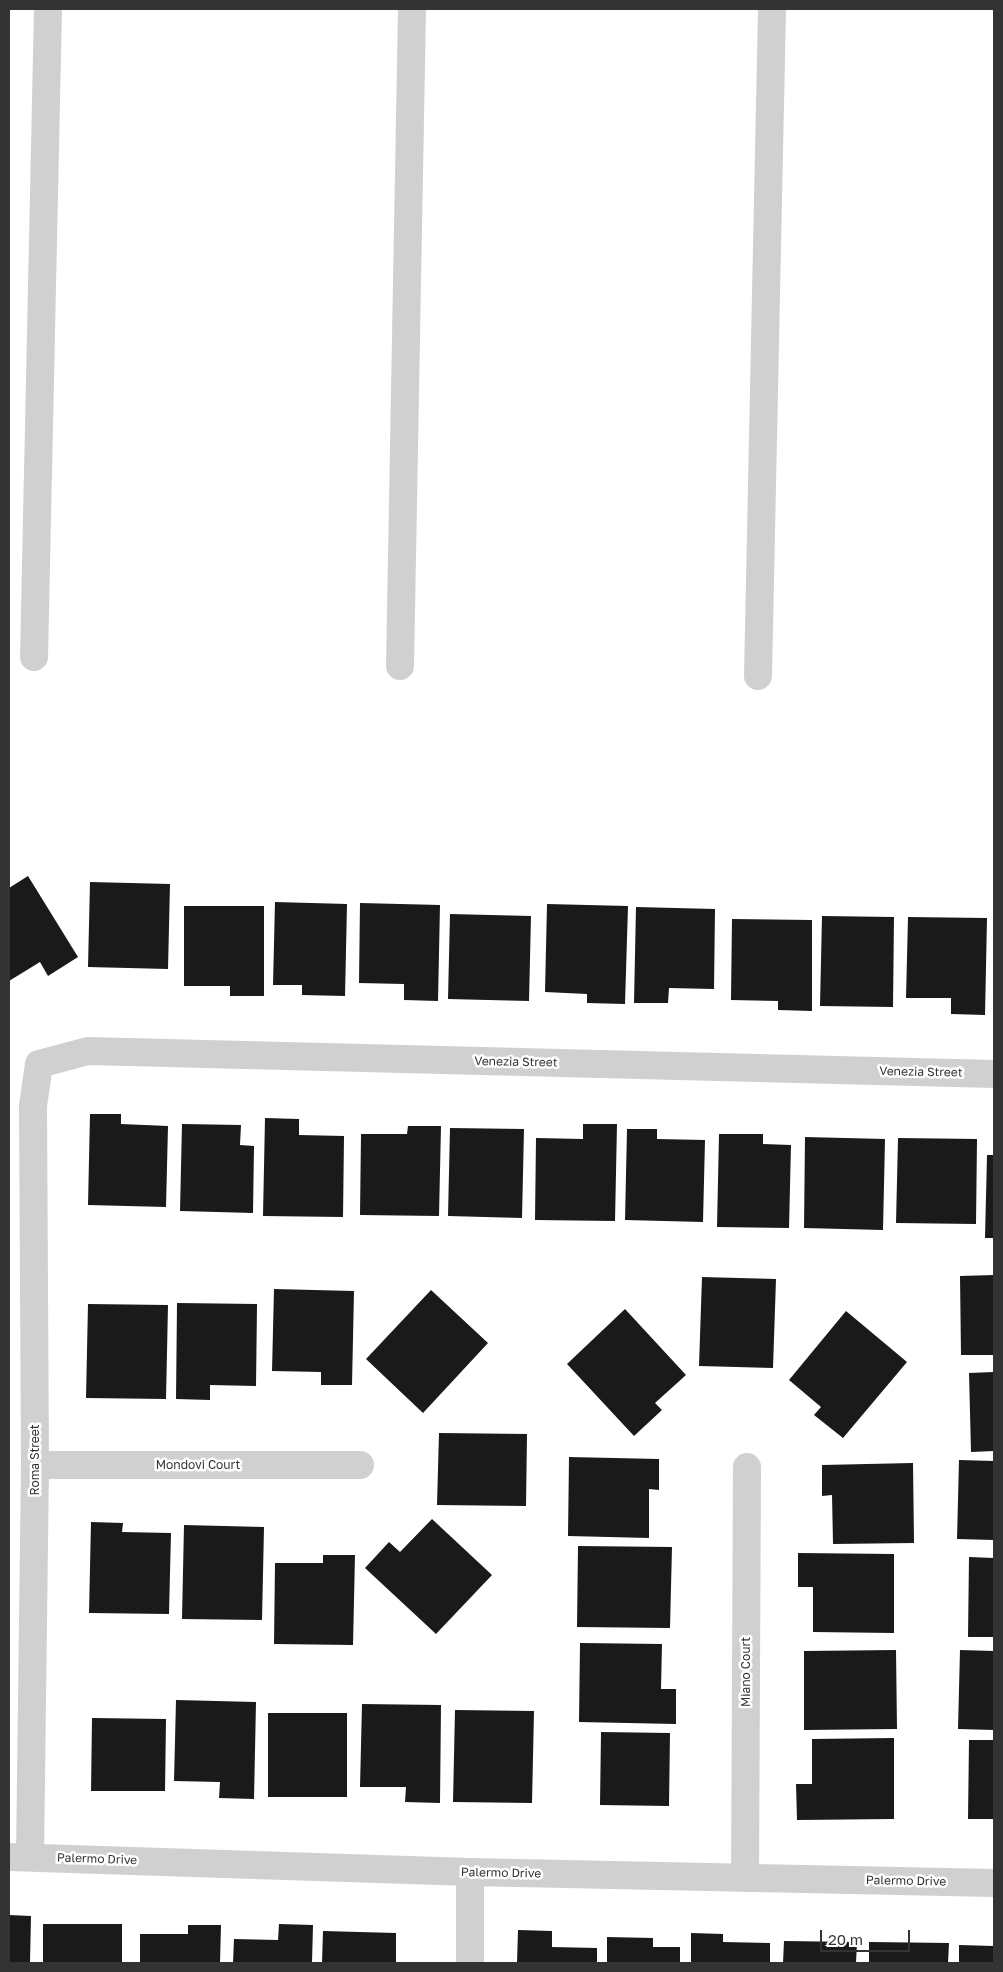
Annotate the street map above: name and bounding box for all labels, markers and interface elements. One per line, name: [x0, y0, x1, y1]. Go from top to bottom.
street label: Venezia Street: [474, 1054, 558, 1070]
street label: Venezia Street: [879, 1064, 963, 1080]
street label: Roma Street: [28, 1424, 42, 1496]
street label: Mondovi Court: [156, 1458, 240, 1472]
street label: Miano Court: [739, 1637, 753, 1707]
street label: Palermo Drive: [57, 1850, 137, 1868]
street label: Palermo Drive: [461, 1865, 541, 1881]
street label: Palermo Drive: [866, 1873, 946, 1889]
scale bar: [823, 1920, 913, 1952]
text: 20 m: [828, 1930, 863, 1948]

